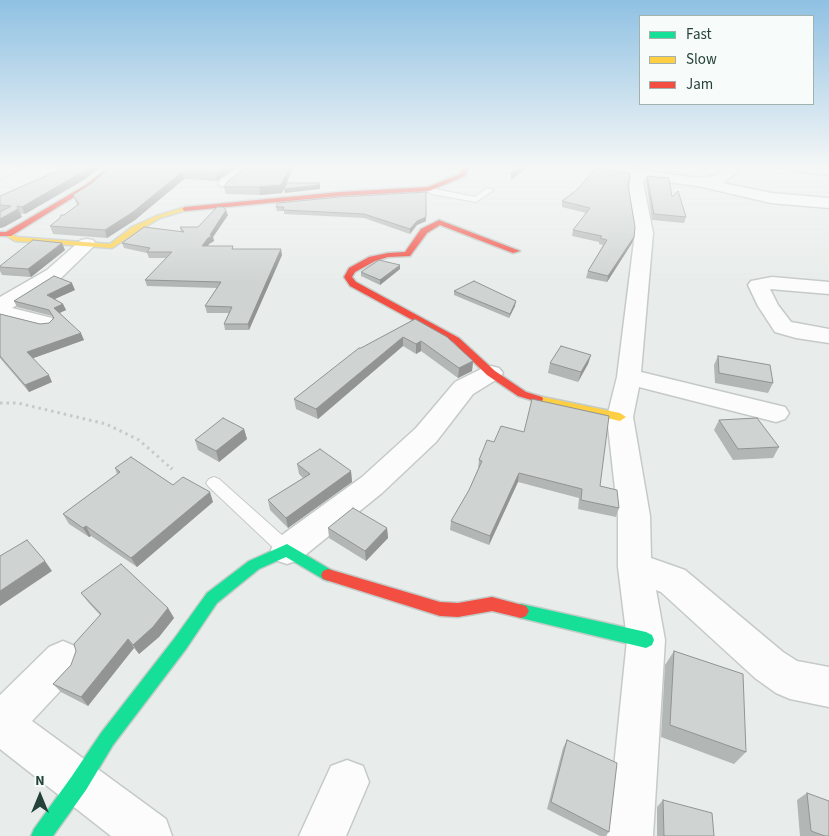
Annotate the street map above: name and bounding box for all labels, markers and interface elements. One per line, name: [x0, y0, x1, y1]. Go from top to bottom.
legend: [639, 15, 814, 105]
text: Fast: [686, 24, 712, 45]
text: Slow: [686, 49, 717, 70]
text: Jam: [686, 74, 713, 95]
north arrow: [15, 771, 65, 821]
text: N: [35, 771, 45, 791]

